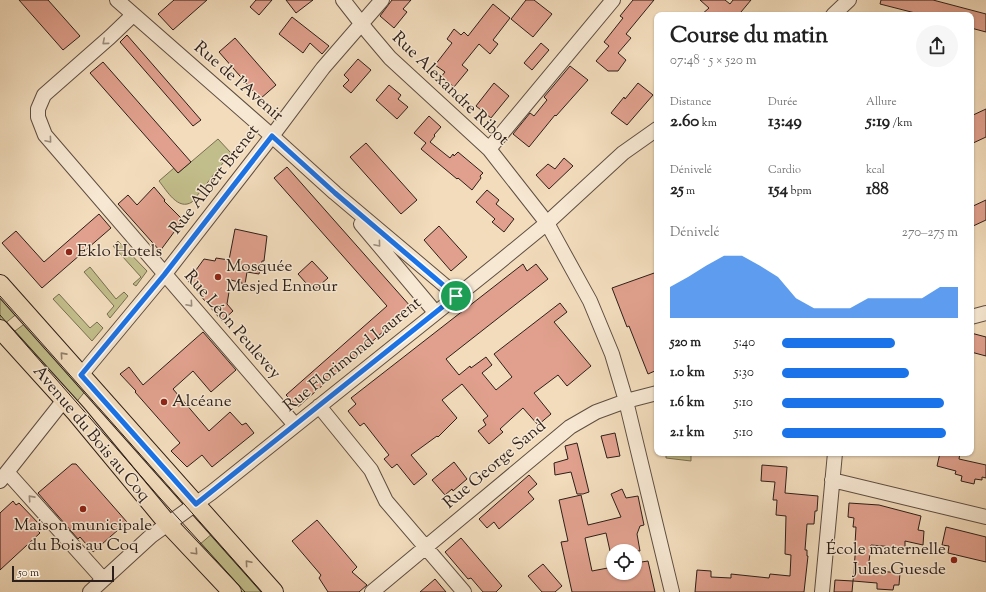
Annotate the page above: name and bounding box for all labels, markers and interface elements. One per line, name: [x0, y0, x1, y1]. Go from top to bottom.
text: Course du matin: [670, 21, 828, 53]
button: share: [916, 25, 958, 67]
street label: Rue Alexandre Ribot: [386, 27, 514, 152]
street label: Rue de l'Avenir: [188, 36, 288, 128]
one-way arrow: [102, 37, 109, 44]
text: 07:48 · 5 × 520 m: [670, 52, 756, 70]
text: Distance: [670, 94, 711, 110]
text: Durée: [768, 94, 797, 110]
text: Allure: [866, 94, 897, 110]
text: 2.60: [670, 110, 699, 134]
text: 13:49: [768, 110, 802, 134]
text: 5:19: [866, 110, 890, 134]
text: km: [699, 115, 717, 131]
text: /km: [890, 115, 912, 131]
street label: Rue Albert Brenet: [165, 120, 266, 240]
one-way arrow: [45, 136, 52, 143]
text: Dénivelé: [670, 162, 712, 178]
text: Cardio: [768, 162, 801, 178]
text: kcal: [866, 162, 885, 178]
text: 25: [670, 178, 684, 202]
text: 154: [768, 178, 788, 202]
text: 188: [866, 178, 889, 202]
text: m: [684, 183, 695, 199]
text: bpm: [788, 183, 812, 199]
text: Dénivelé: [670, 224, 720, 242]
text: 270–275 m: [902, 224, 958, 242]
one-way arrow: [373, 239, 380, 247]
place label: Eklo Hotels: [77, 240, 162, 264]
marker: Eklo Hotels: [64, 247, 74, 257]
place label: Mosquée Mesjed Ennour: [226, 255, 338, 299]
street label: Rue Léon Peulevey: [178, 265, 287, 385]
marker: Mosquée Mesjed Ennour: [213, 272, 223, 282]
pin: [439, 279, 473, 313]
icon: arrive: [445, 285, 467, 307]
street label: Rue Florimond Laurent: [279, 292, 427, 418]
one-way arrow: [186, 299, 193, 307]
text: 520 m: [670, 334, 701, 352]
text: 5:40: [734, 334, 755, 352]
one-way arrow: [61, 352, 68, 360]
street label: Avenue du Bois au Coq: [27, 361, 156, 508]
text: 1.0 km: [670, 364, 705, 382]
text: 5:30: [734, 364, 754, 382]
place label: Alcéane: [172, 390, 232, 414]
text: 1.6 km: [670, 394, 705, 412]
text: 5:10: [734, 394, 753, 412]
marker: Alcéane: [159, 397, 169, 407]
street label: Rue George Sand: [438, 414, 552, 515]
text: 2.1 km: [670, 424, 704, 442]
text: 5:10: [734, 424, 753, 442]
one-way arrow: [28, 495, 35, 503]
marker: Maison municipale du Bois au Coq: [78, 504, 88, 514]
place label: Maison municipale du Bois au Coq: [14, 514, 152, 558]
place label: École maternelle Jules Guesde: [826, 538, 946, 582]
map controls: [606, 544, 642, 580]
button: locate: [606, 544, 642, 580]
one-way arrow: [190, 548, 197, 555]
marker: École maternelle Jules Guesde: [949, 555, 959, 565]
one-way arrow: [245, 560, 252, 567]
scale bar: [12, 564, 114, 583]
text: 50 m: [18, 565, 39, 581]

